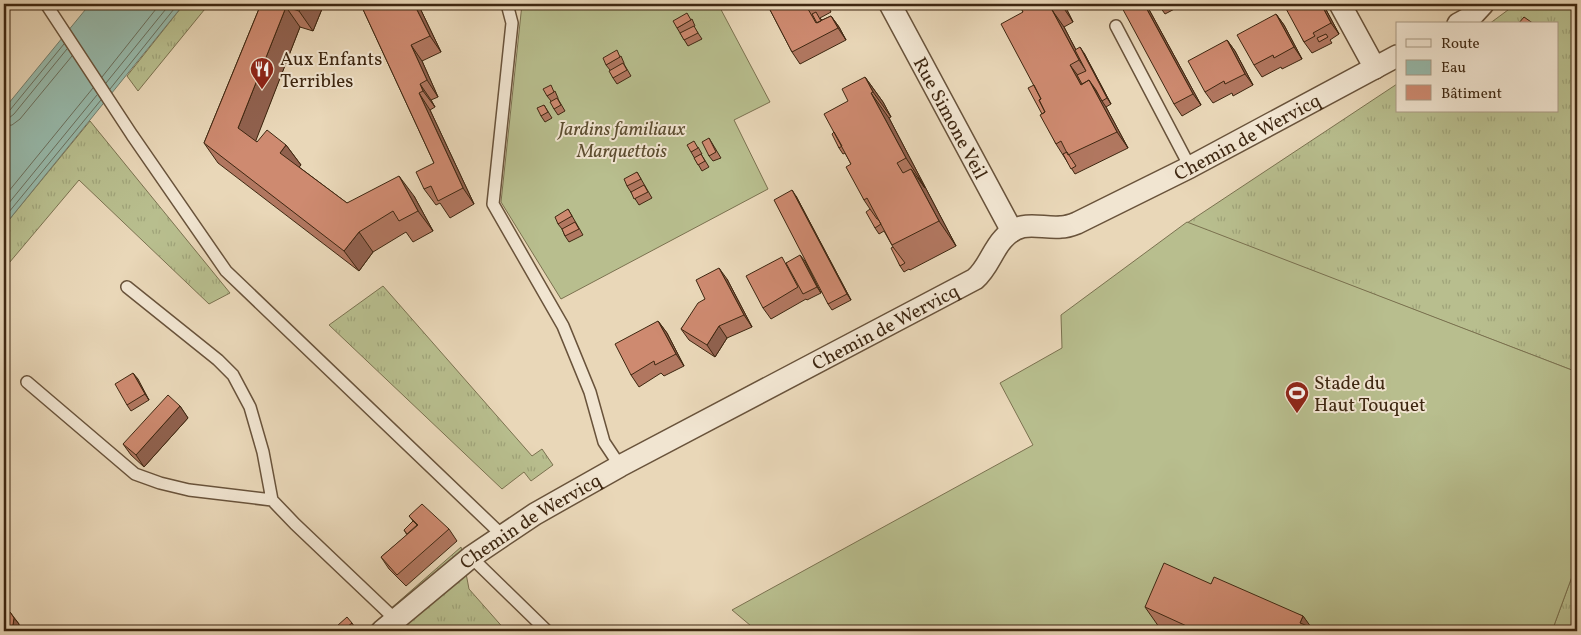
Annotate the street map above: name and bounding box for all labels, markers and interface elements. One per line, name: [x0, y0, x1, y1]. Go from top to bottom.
legend: [1396, 22, 1558, 112]
text: Route: [1441, 34, 1480, 55]
place label: Aux Enfants Terribles: [280, 47, 382, 95]
street label: Rue Simone Veil: [906, 53, 993, 184]
restaurant icon: Aux Enfants Terribles: [249, 56, 275, 90]
text: Eau: [1441, 58, 1466, 79]
text: Bâtiment: [1441, 84, 1502, 105]
street label: Chemin de Wervicq: [1170, 88, 1326, 188]
park label: Jardins familiaux Marquettois: [556, 117, 686, 165]
street label: Chemin de Wervicq: [808, 278, 965, 378]
place label: Stade du Haut Touquet: [1314, 371, 1426, 419]
sports icon: Stade du Haut Touquet: [1284, 380, 1310, 414]
street label: Chemin de Wervicq: [455, 468, 607, 576]

